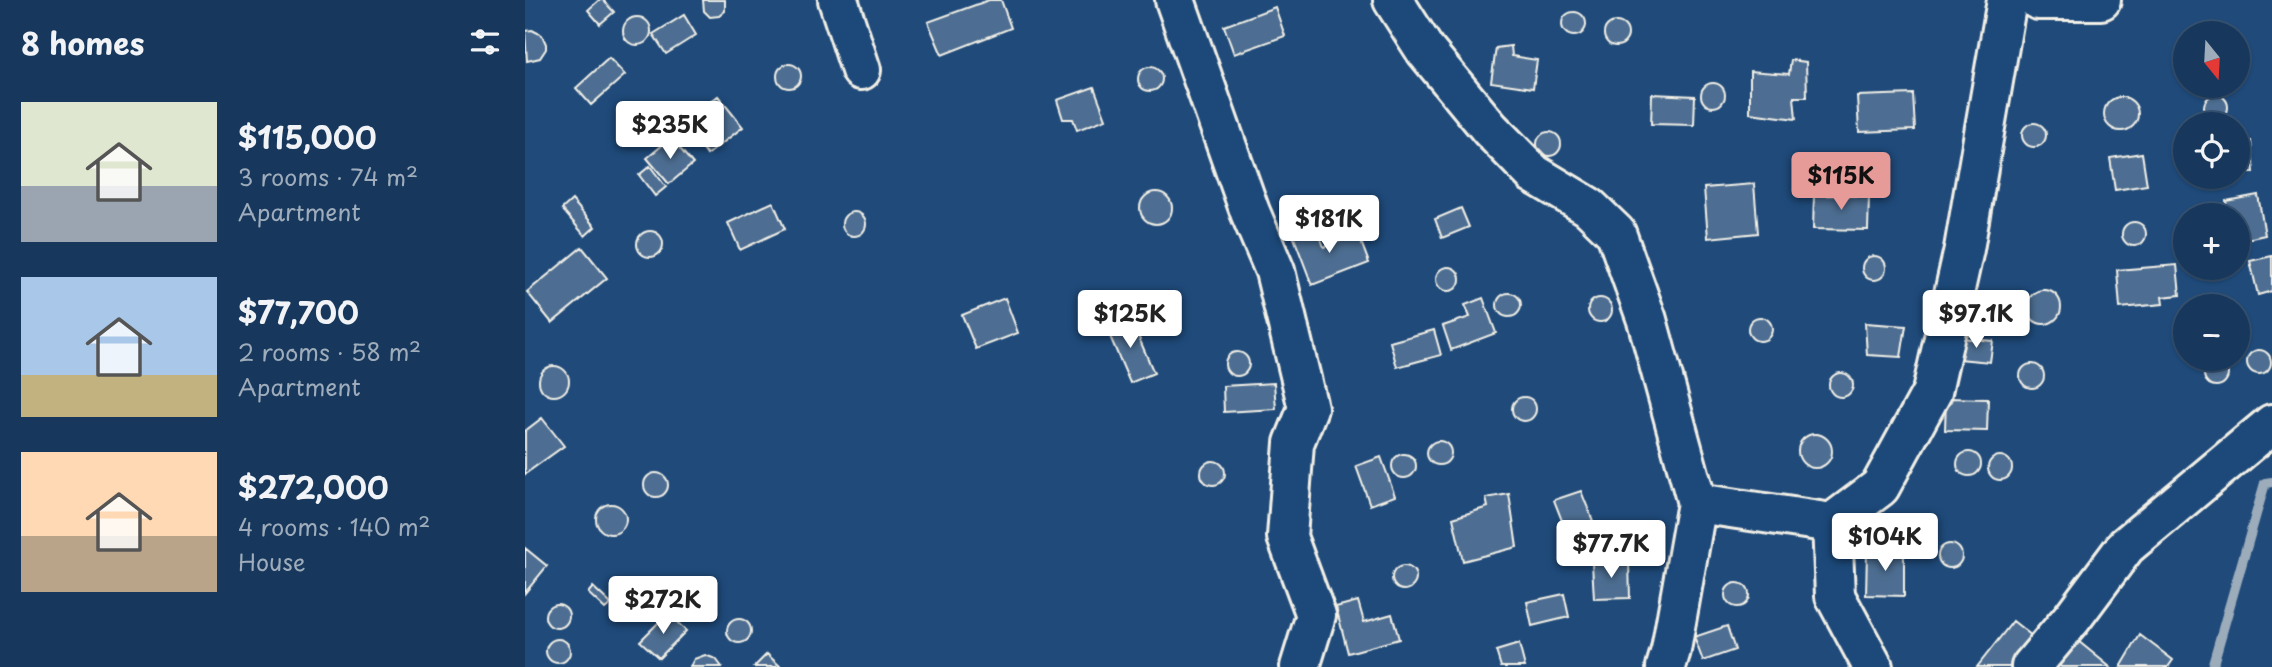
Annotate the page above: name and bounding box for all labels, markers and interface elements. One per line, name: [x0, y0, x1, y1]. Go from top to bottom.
text: 8 homes: [21, 20, 144, 65]
north arrow: [2173, 21, 2251, 98]
map controls: [2173, 21, 2250, 371]
icon: filters: [466, 23, 504, 61]
pin: $235K: [621, 102, 719, 161]
text: $235K: [632, 106, 708, 141]
button: locate: [2173, 112, 2250, 189]
text: $115,000: [238, 114, 377, 159]
icon: home: [77, 130, 161, 214]
pin: $115K: [1792, 152, 1890, 212]
text: $115K: [1807, 157, 1875, 192]
text: 3 rooms · 74 m²: [238, 159, 418, 194]
text: Apartment: [238, 194, 361, 229]
pin: $181K: [1280, 196, 1378, 255]
text: $181K: [1295, 200, 1363, 235]
button: +: [2173, 203, 2250, 280]
text: $77,700: [238, 289, 359, 334]
pin: $125K: [1081, 290, 1179, 350]
pin: $97.1K: [1919, 290, 2033, 350]
button: −: [2173, 294, 2250, 371]
text: $125K: [1094, 295, 1166, 330]
text: $97.1K: [1939, 295, 2013, 330]
icon: home: [77, 305, 161, 389]
text: 2 rooms · 58 m²: [238, 334, 421, 369]
text: Apartment: [238, 369, 361, 404]
text: $272,000: [238, 464, 389, 509]
icon: home: [77, 480, 161, 564]
text: 4 rooms · 140 m²: [238, 509, 430, 544]
pin: $104K: [1836, 514, 1934, 573]
text: $104K: [1848, 518, 1922, 553]
pin: $77.7K: [1554, 520, 1668, 580]
text: $77.7K: [1572, 525, 1650, 560]
text: House: [238, 544, 305, 579]
pin: $272K: [614, 576, 712, 636]
text: $272K: [625, 581, 701, 616]

